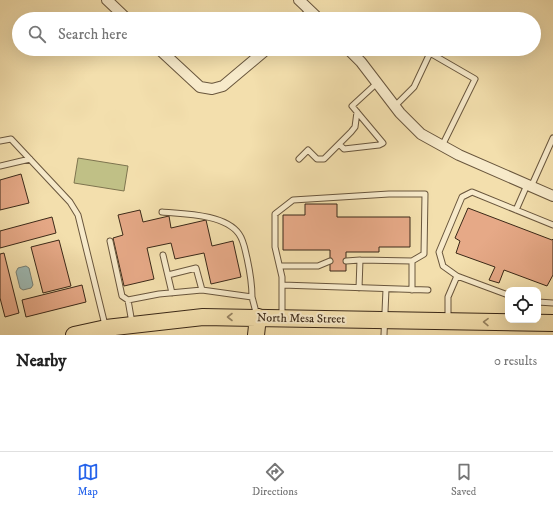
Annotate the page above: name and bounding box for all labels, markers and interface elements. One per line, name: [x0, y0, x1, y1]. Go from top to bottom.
search box: [12, 12, 541, 56]
icon: search: [26, 23, 48, 45]
text: Search here: [58, 25, 127, 44]
map controls: [505, 287, 541, 323]
button: locate: [505, 287, 541, 323]
street label: North Mesa Street: [257, 310, 345, 327]
one-way arrow: [227, 313, 233, 321]
one-way arrow: [483, 318, 489, 326]
text: Nearby: [16, 350, 66, 372]
text: 0 results: [494, 353, 537, 369]
tab: Map: [77, 461, 99, 499]
tab: Directions: [252, 461, 298, 499]
tab: Saved: [451, 461, 476, 499]

